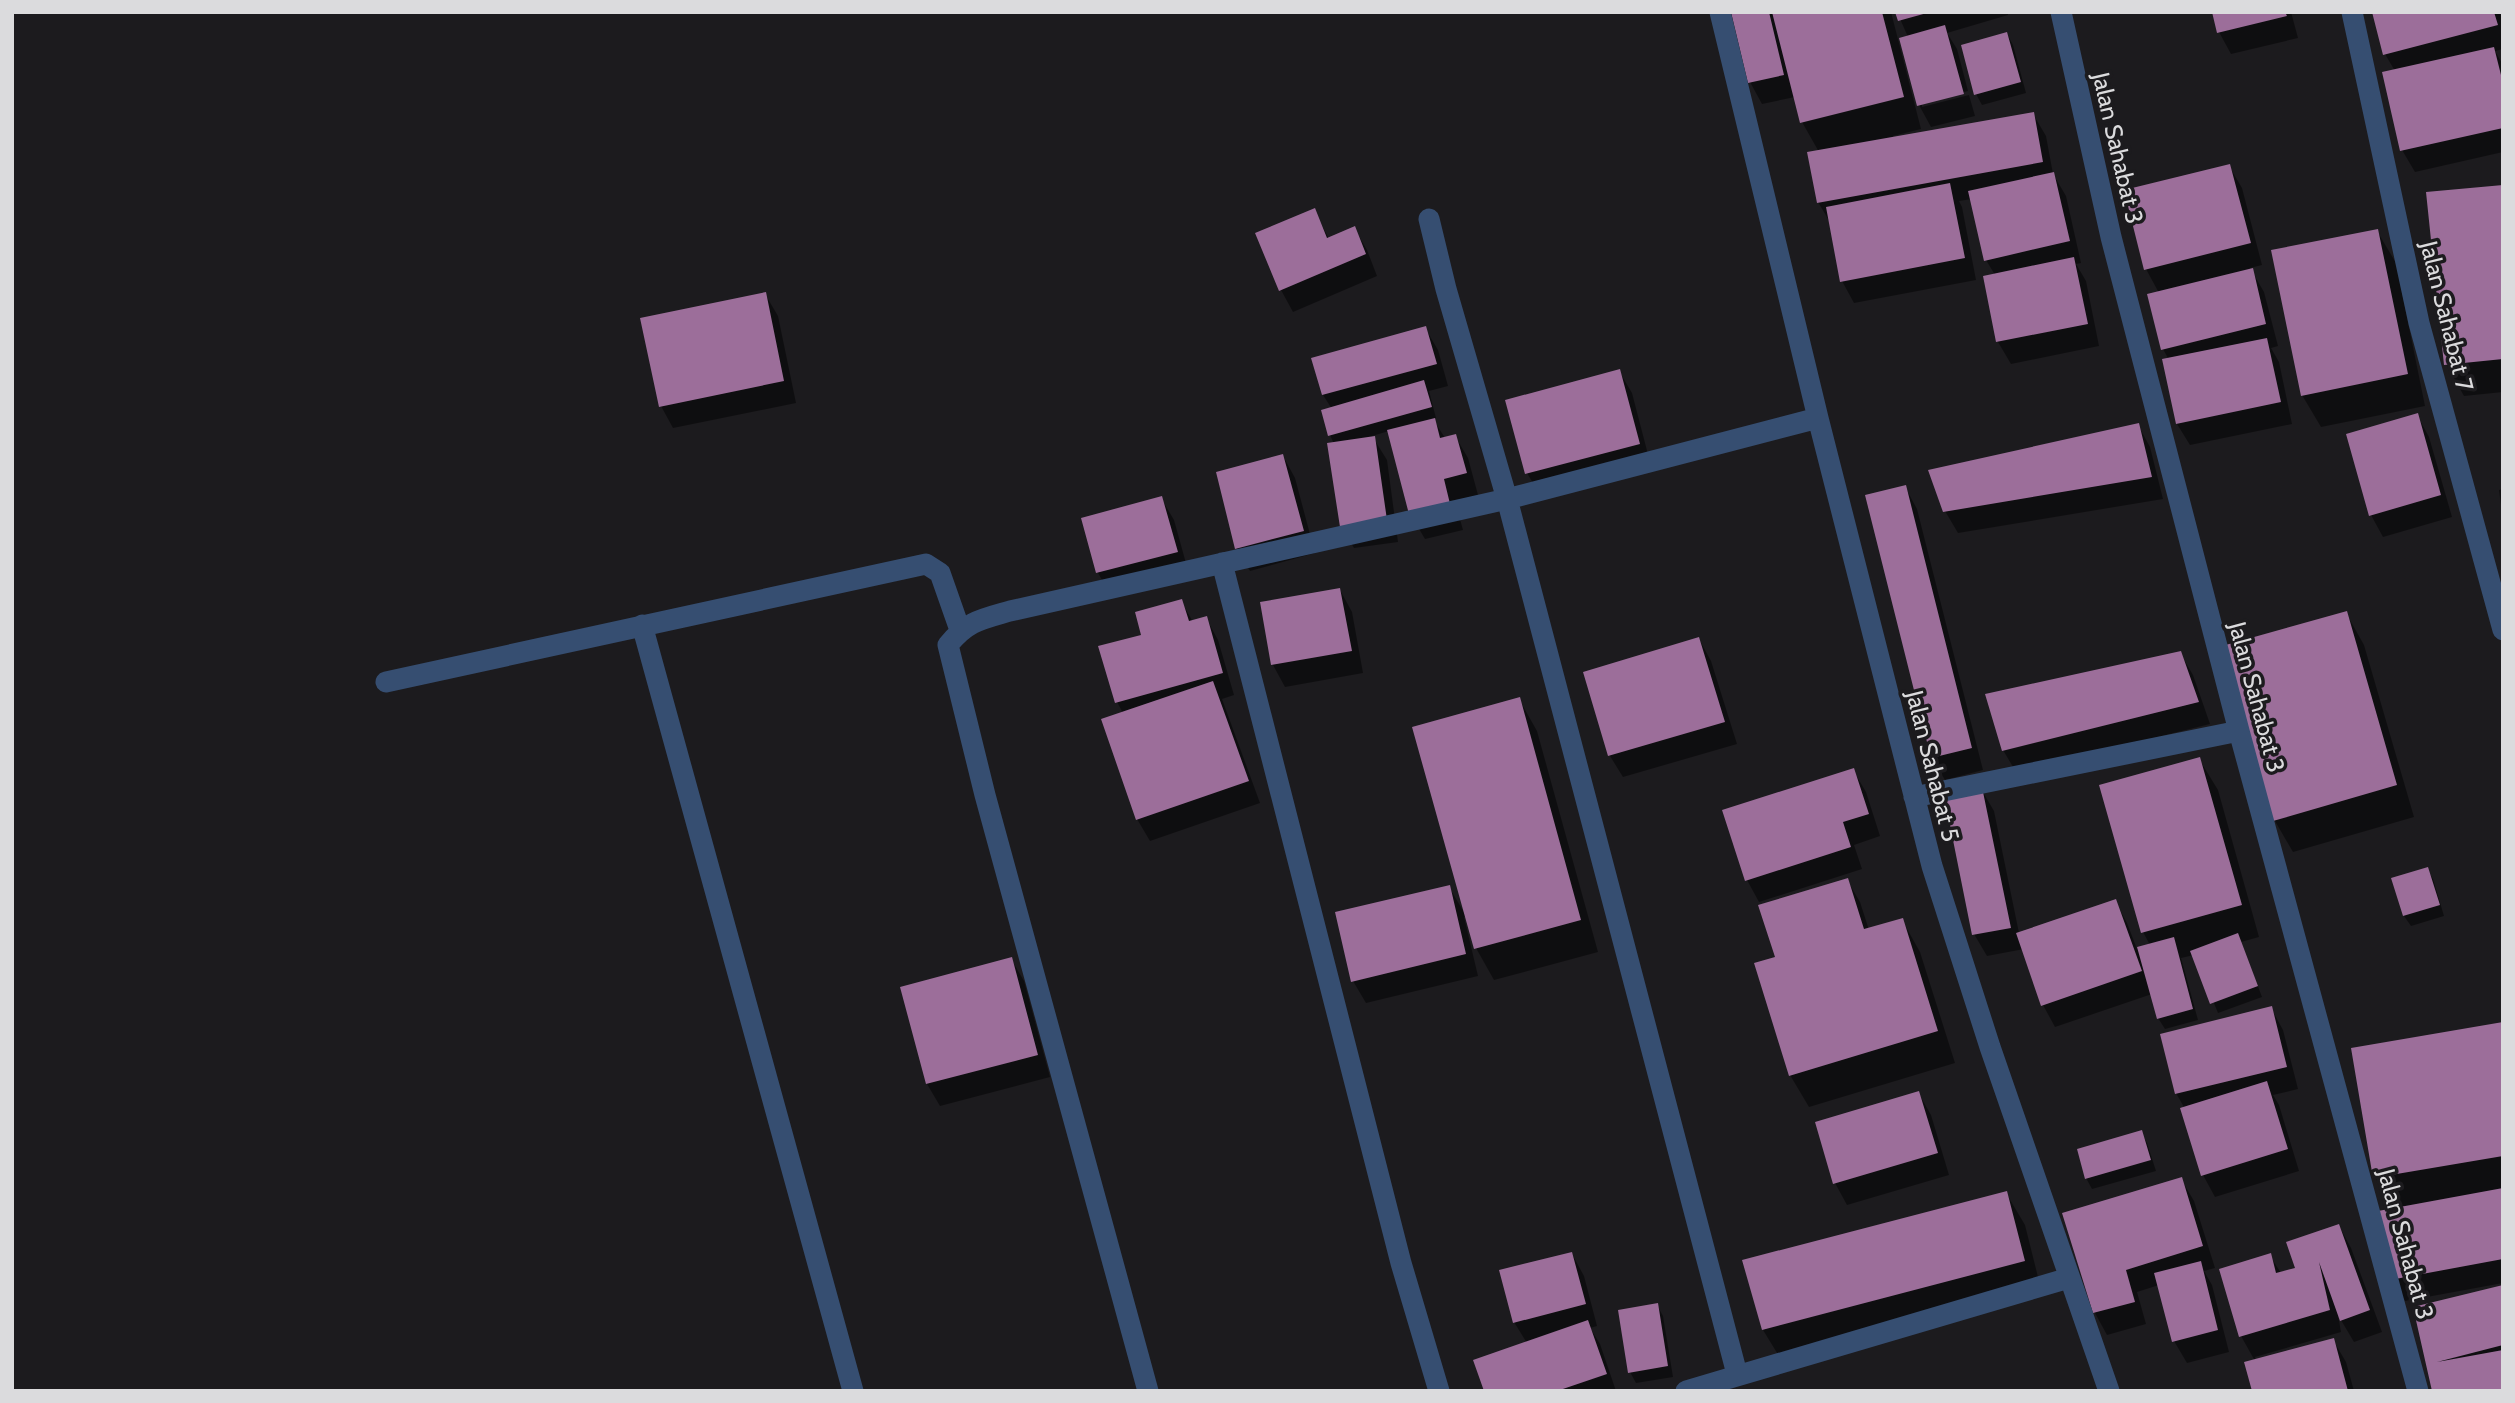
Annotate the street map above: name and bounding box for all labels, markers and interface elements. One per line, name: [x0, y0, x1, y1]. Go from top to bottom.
street label: Jalan Sahabat 3: [2086, 68, 2150, 227]
street label: Jalan Sahabat 7: [2414, 237, 2480, 394]
street label: Jalan Sahabat 3: [2223, 618, 2291, 775]
street label: Jalan Sahabat 5: [1900, 687, 1966, 844]
street label: Jalan Sahabat 3: [2372, 1165, 2440, 1322]

